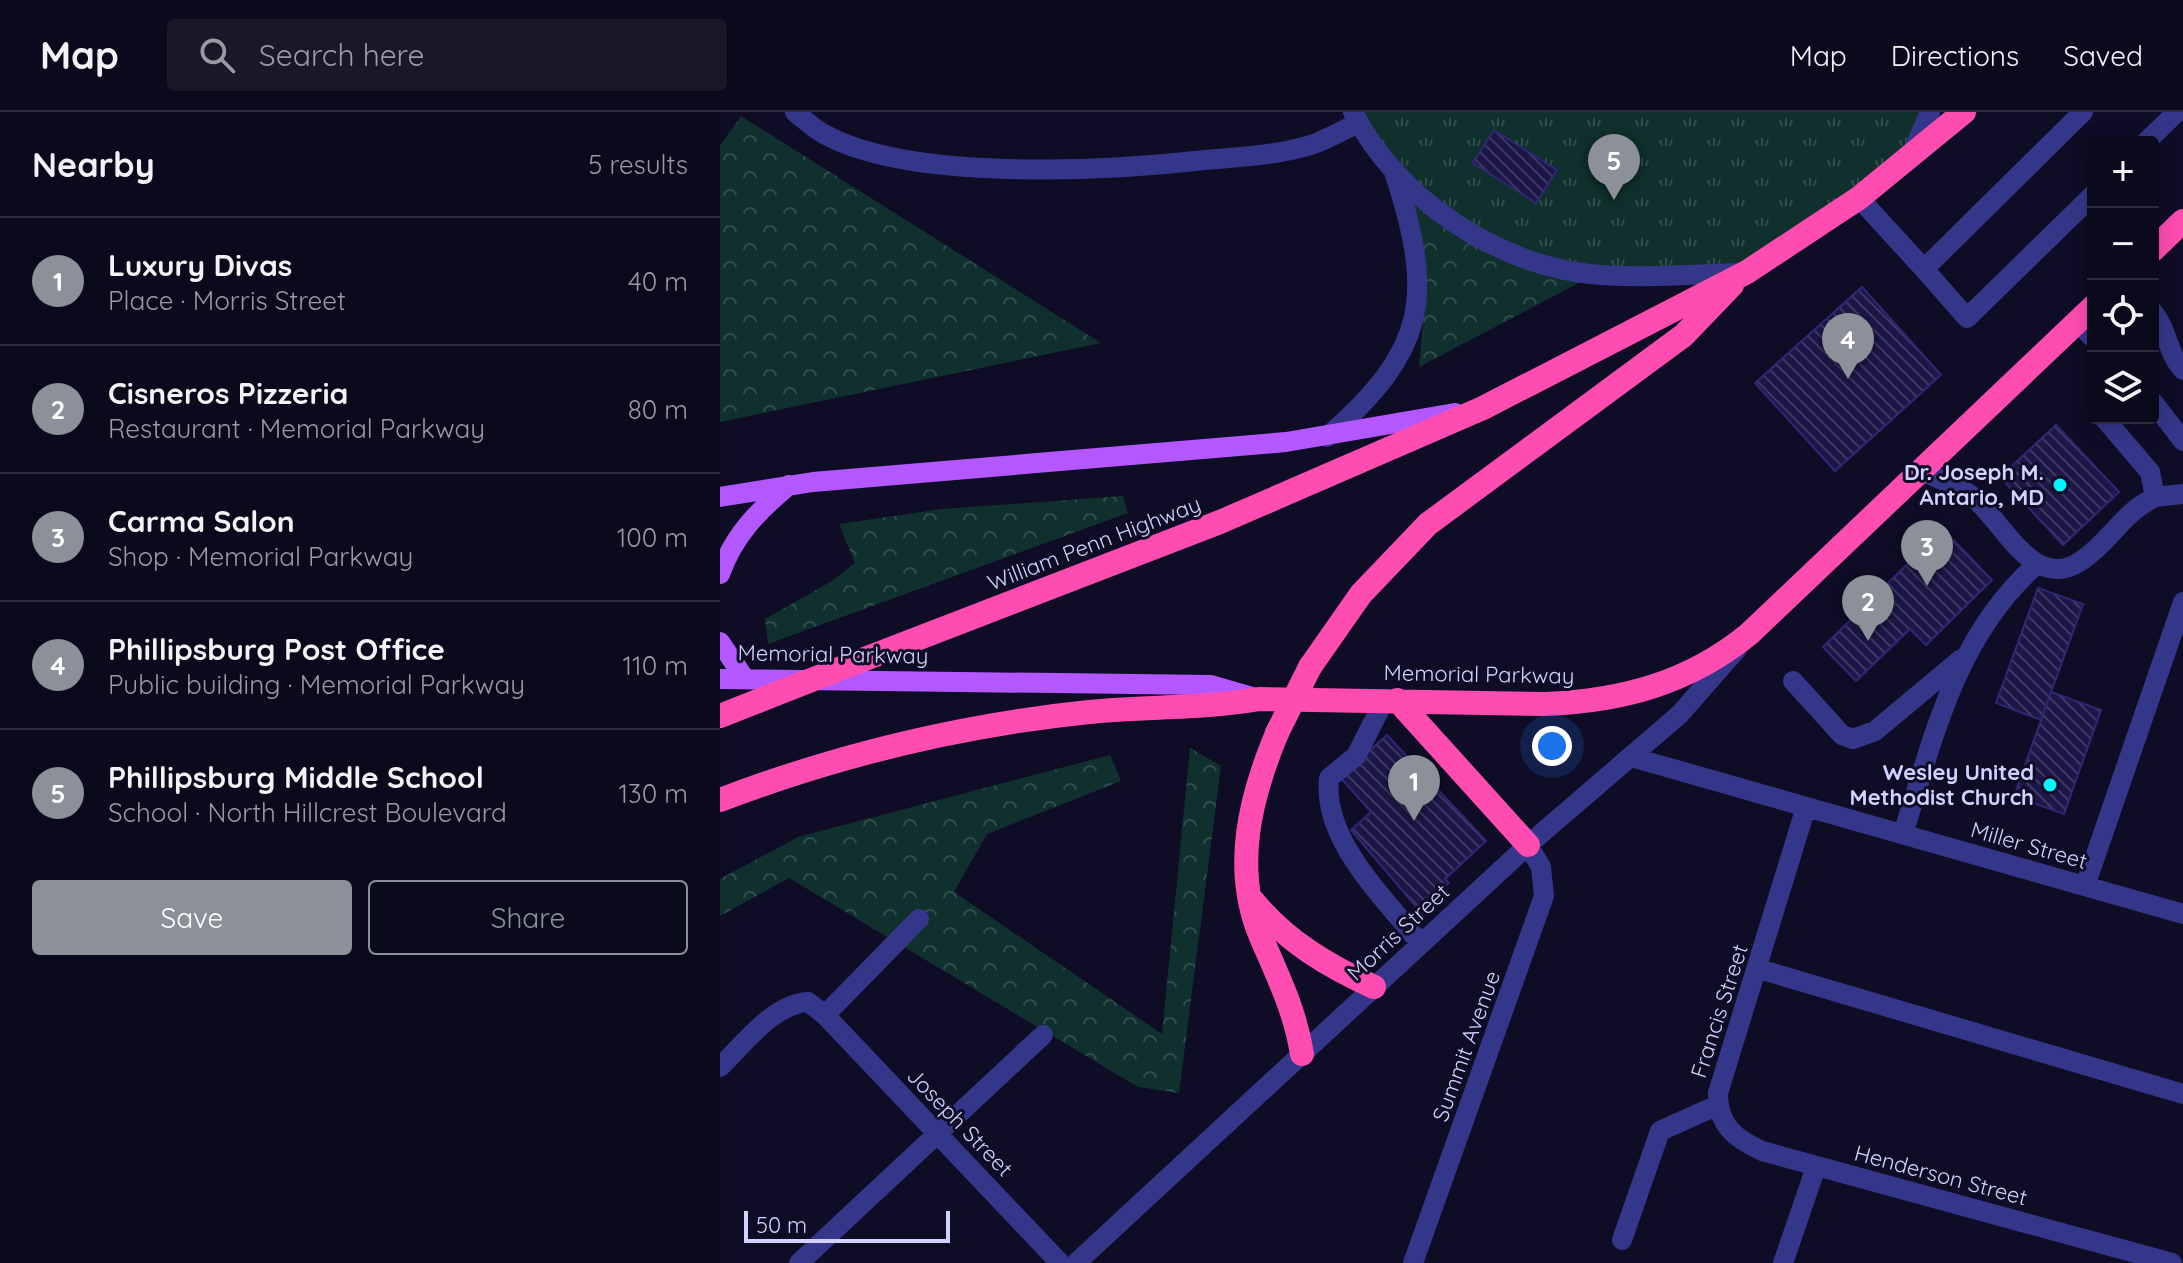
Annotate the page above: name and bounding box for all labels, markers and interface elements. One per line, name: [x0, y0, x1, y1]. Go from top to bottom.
search box: [167, 19, 727, 91]
text: Map: [40, 31, 119, 79]
icon: search: [195, 33, 239, 77]
text: Search here: [259, 36, 424, 74]
text: Map: [1790, 38, 1847, 73]
text: Directions: [1891, 38, 2019, 73]
text: Saved: [2063, 38, 2143, 73]
pin: 5: [1588, 134, 1640, 200]
map controls: [2087, 136, 2159, 424]
button: +: [2087, 136, 2159, 208]
text: Nearby: [32, 143, 155, 186]
text: 5 results: [588, 148, 688, 181]
button: −: [2087, 208, 2159, 280]
text: Luxury Divas: [108, 246, 292, 284]
text: 1: [53, 265, 63, 298]
text: 40 m: [628, 265, 688, 298]
button: locate: [2087, 280, 2159, 352]
text: Place · Morris Street: [108, 284, 346, 317]
pin: 4: [1822, 313, 1874, 379]
button: layers: [2087, 352, 2159, 424]
text: Cisneros Pizzeria: [108, 374, 348, 412]
text: 2: [51, 393, 65, 426]
text: 80 m: [628, 393, 688, 426]
text: Restaurant · Memorial Parkway: [108, 412, 485, 445]
place label: Dr. Joseph M. Antario, MD: [1904, 458, 2044, 511]
marker: Dr. Joseph M. Antario, MD: [2051, 476, 2069, 494]
street label: William Penn Highway: [983, 489, 1205, 597]
text: Carma Salon: [108, 502, 295, 540]
pin: 3: [1901, 520, 1953, 586]
text: 3: [51, 521, 65, 554]
text: 100 m: [617, 521, 688, 554]
text: Shop · Memorial Parkway: [108, 540, 413, 573]
pin: 2: [1842, 575, 1894, 641]
text: Phillipsburg Post Office: [108, 630, 445, 668]
street label: Memorial Parkway: [737, 638, 929, 670]
text: 4: [50, 649, 66, 682]
text: 110 m: [622, 649, 688, 682]
street label: Memorial Parkway: [1383, 658, 1575, 690]
text: Public building · Memorial Parkway: [108, 668, 525, 701]
your location: [1532, 726, 1572, 766]
pin: 1: [1388, 755, 1440, 821]
text: Phillipsburg Middle School: [108, 758, 484, 796]
place label: Wesley United Methodist Church: [1850, 758, 2034, 811]
marker: Wesley United Methodist Church: [2041, 776, 2059, 794]
text: 5: [51, 777, 65, 810]
text: 130 m: [618, 777, 688, 810]
text: School · North Hillcrest Boulevard: [108, 796, 507, 829]
street label: Miller Street: [1968, 815, 2090, 875]
street label: Morris Street: [1341, 878, 1455, 986]
button: Save: [32, 880, 352, 955]
button: Share: [368, 880, 688, 955]
street label: Francis Street: [1684, 941, 1754, 1081]
street label: Summit Avenue: [1426, 967, 1506, 1125]
street label: Joseph Street: [901, 1062, 1019, 1182]
street label: Henderson Street: [1852, 1138, 2030, 1212]
scale bar: [744, 1207, 950, 1243]
text: 50 m: [756, 1211, 807, 1239]

